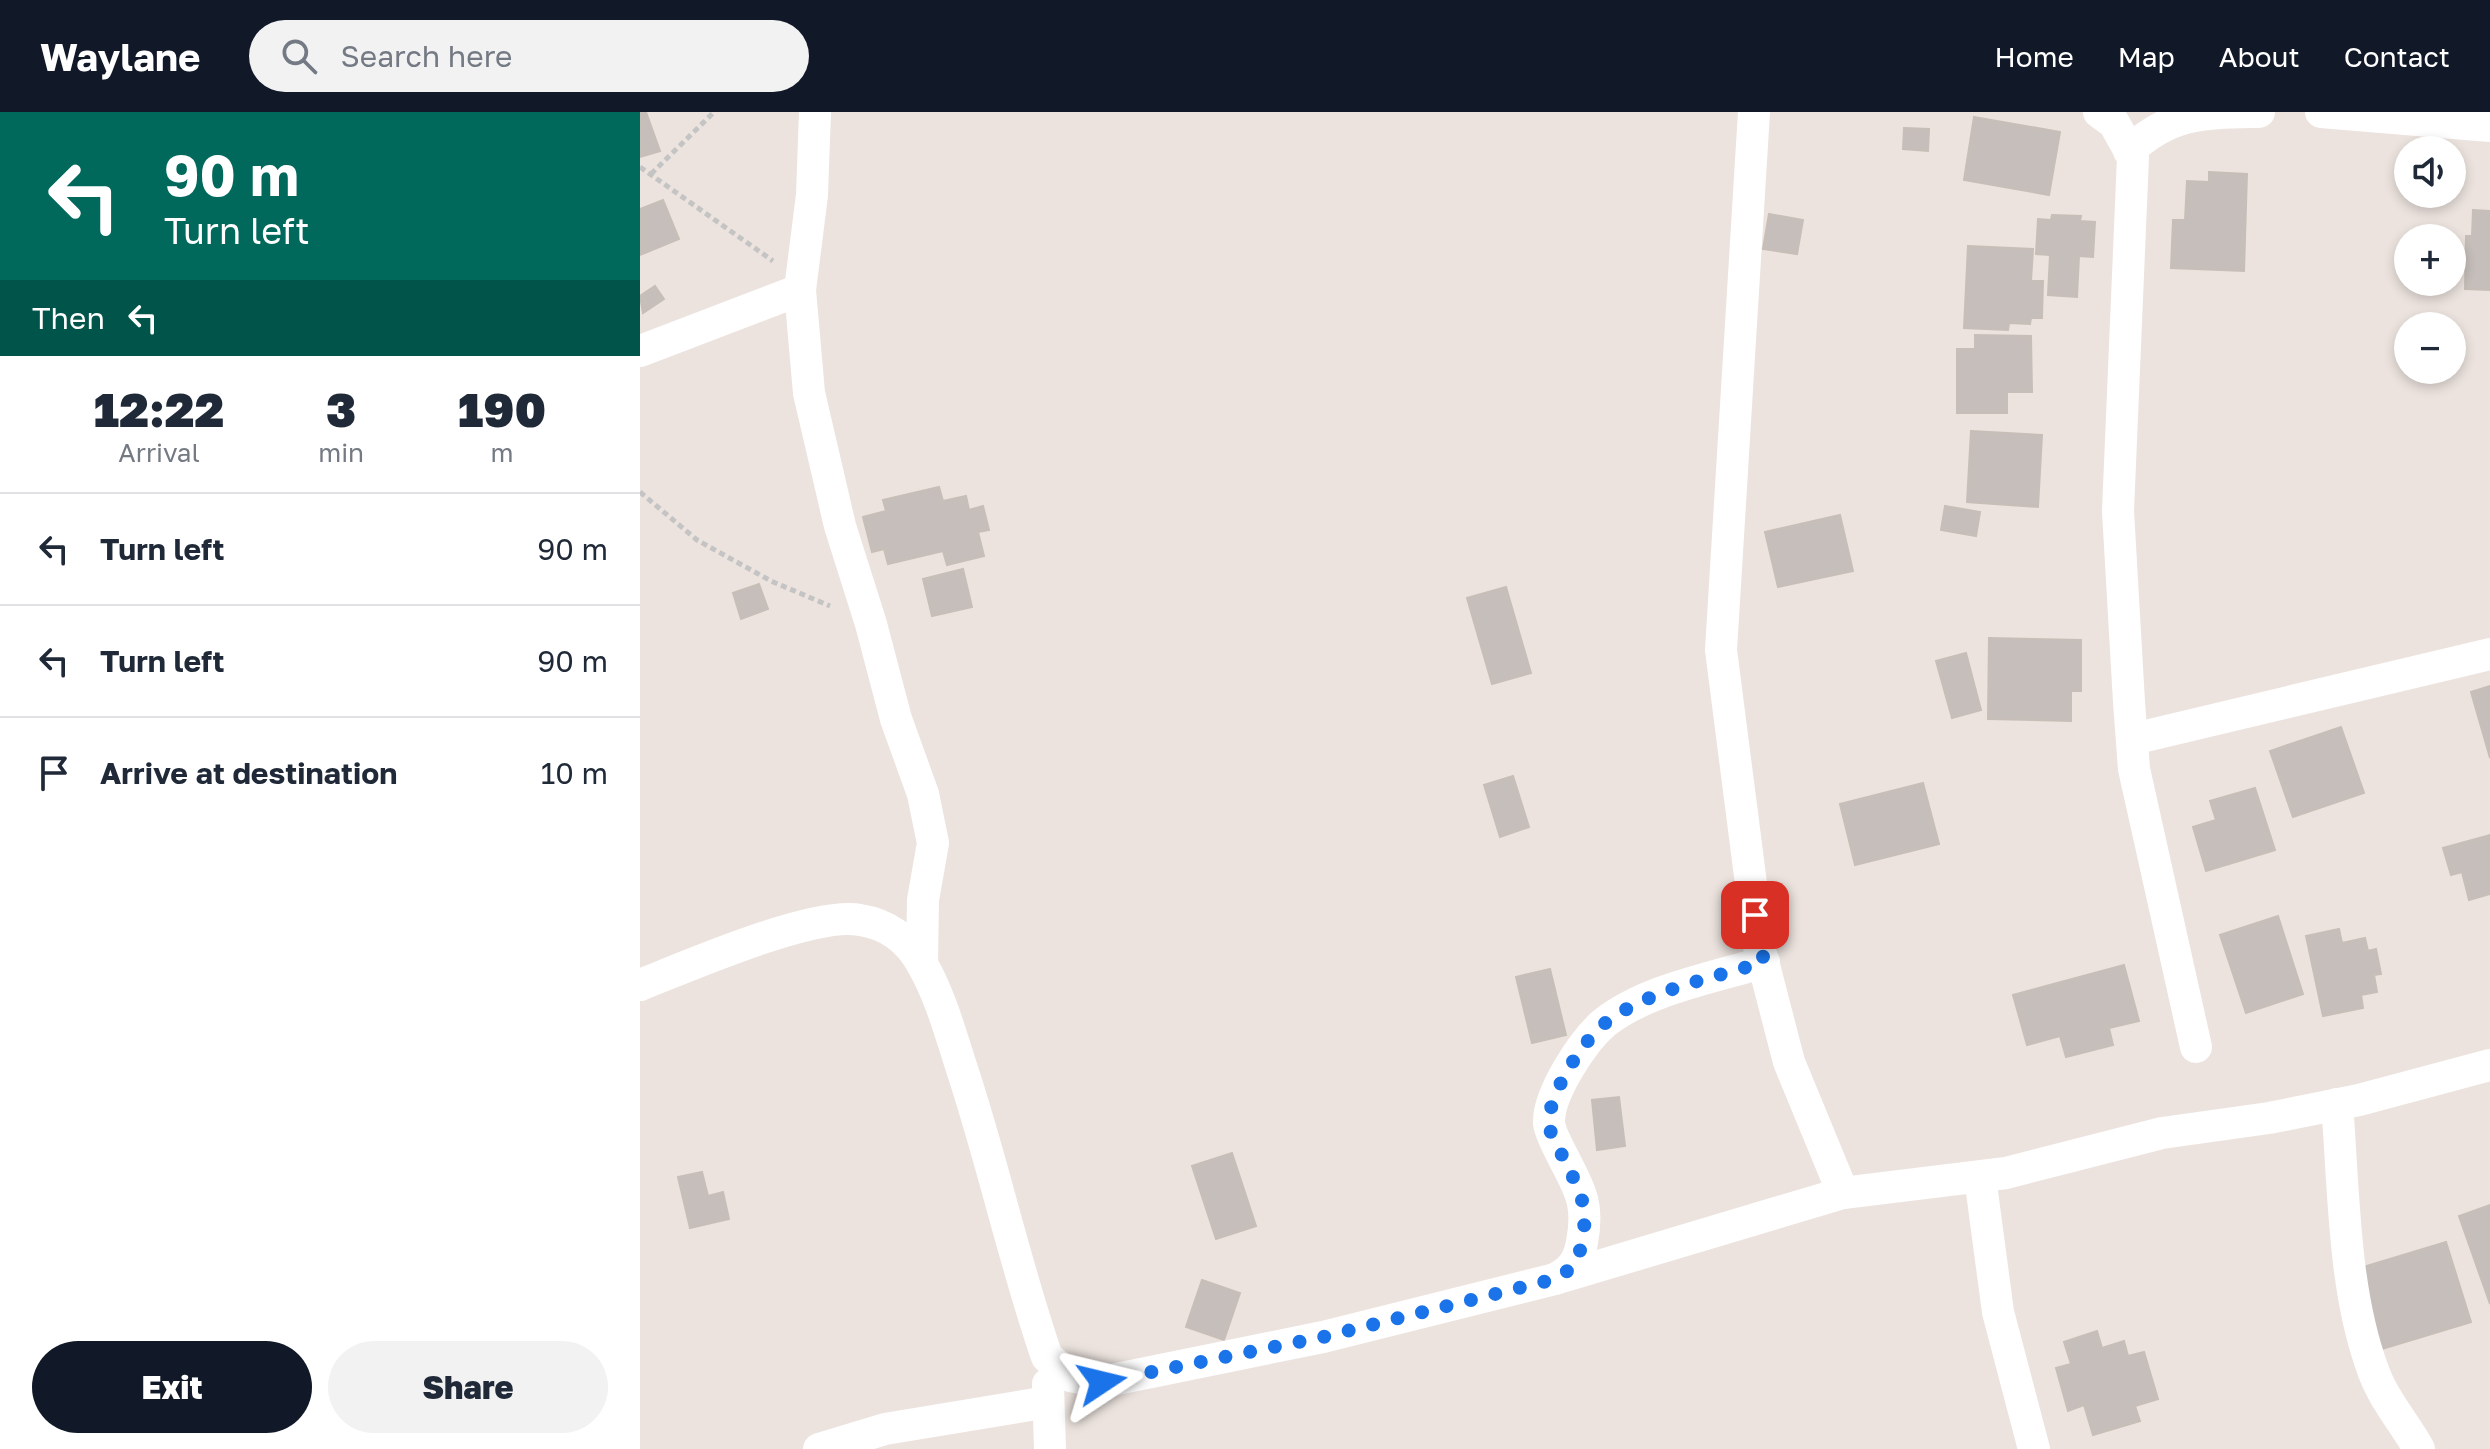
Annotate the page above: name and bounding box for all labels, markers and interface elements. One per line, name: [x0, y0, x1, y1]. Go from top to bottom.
search box: [249, 20, 809, 92]
text: Waylane: [40, 34, 201, 79]
icon: search: [277, 34, 321, 78]
text: Search here: [341, 38, 512, 74]
text: Home: [1995, 40, 2074, 73]
text: Map: [2118, 40, 2175, 73]
text: About: [2219, 40, 2300, 73]
text: Contact: [2344, 40, 2450, 73]
map controls: [2394, 136, 2466, 384]
button: sound: [2394, 136, 2466, 208]
text: 90 m: [164, 141, 299, 208]
icon: left: [32, 144, 136, 248]
text: Turn left: [164, 209, 310, 252]
button: +: [2394, 224, 2466, 296]
icon: left: [121, 296, 165, 340]
text: Then: [32, 300, 105, 336]
button: −: [2394, 312, 2466, 384]
text: 12:22: [94, 380, 224, 438]
text: 3: [326, 380, 356, 438]
text: 190: [458, 380, 546, 438]
text: Arrival: [118, 437, 200, 468]
text: min: [318, 437, 364, 468]
text: m: [491, 437, 514, 468]
icon: left: [32, 527, 76, 571]
text: Turn left: [100, 531, 225, 567]
text: 90 m: [537, 531, 608, 567]
icon: left: [32, 639, 76, 683]
text: Turn left: [100, 643, 225, 679]
text: 90 m: [537, 643, 608, 679]
icon: arrive: [32, 751, 76, 795]
text: Arrive at destination: [100, 755, 397, 791]
text: 10 m: [541, 755, 608, 791]
pin: [1721, 881, 1789, 949]
icon: arrive: [1733, 893, 1777, 937]
position arrow: [1060, 1340, 1144, 1424]
button: Exit: [32, 1341, 312, 1433]
button: Share: [328, 1341, 608, 1433]

